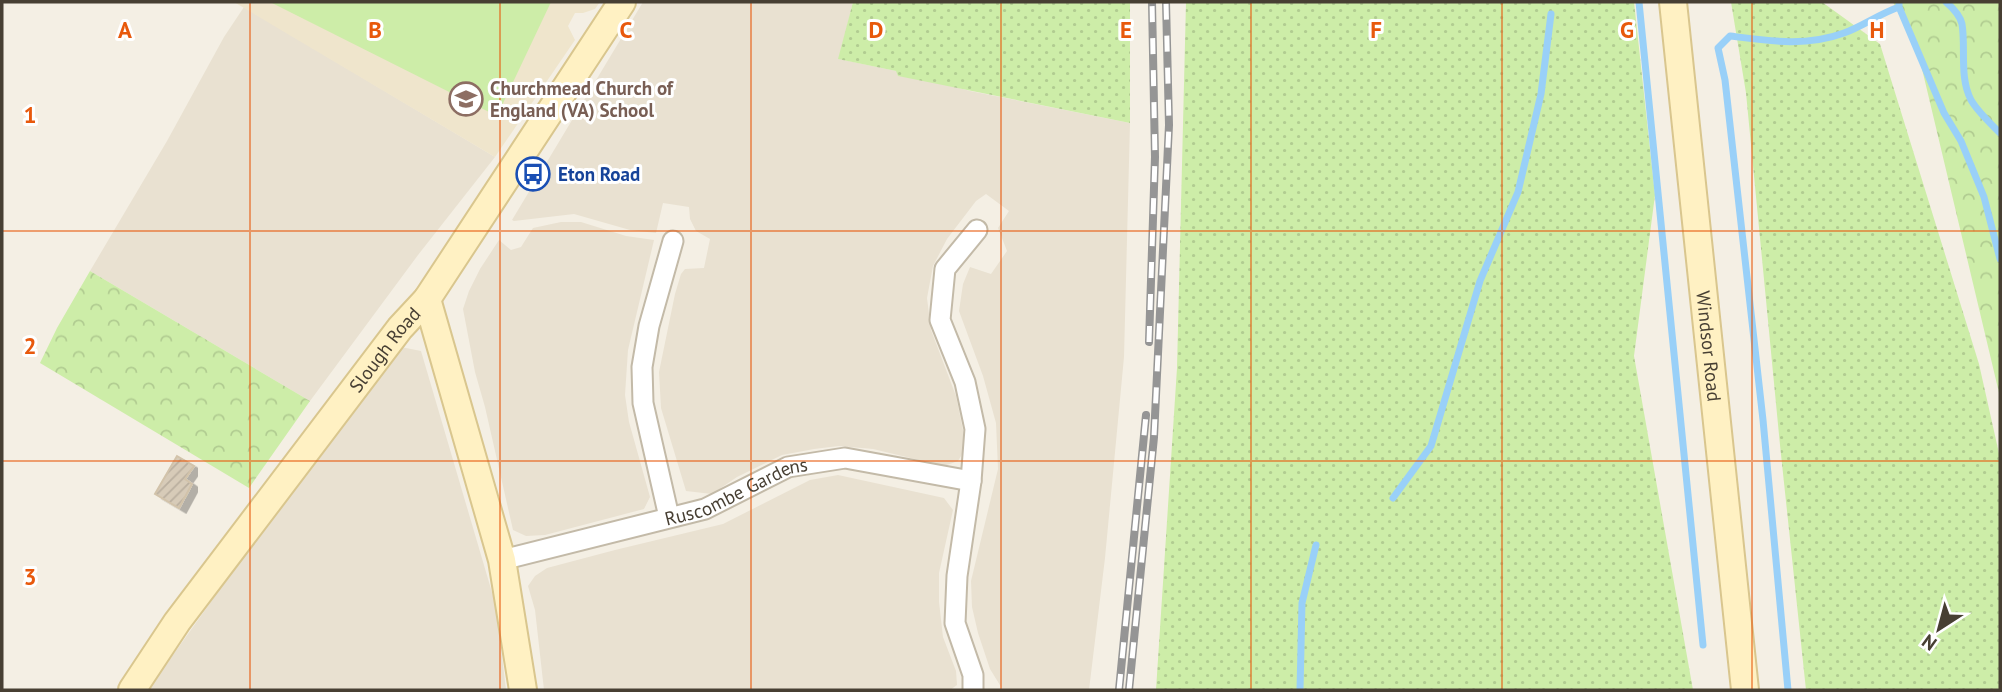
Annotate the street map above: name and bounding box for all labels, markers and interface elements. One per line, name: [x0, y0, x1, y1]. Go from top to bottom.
text: A: [118, 15, 132, 44]
text: B: [368, 15, 382, 44]
text: C: [620, 15, 633, 44]
text: D: [869, 15, 883, 44]
text: E: [1120, 15, 1132, 44]
text: F: [1370, 15, 1382, 44]
text: G: [1620, 15, 1634, 44]
text: H: [1870, 15, 1884, 44]
place label: Churchmead Church of England (VA) School: [490, 76, 675, 122]
school or university icon: Churchmead Church of England (VA) School: [447, 80, 485, 118]
text: 1: [23, 100, 37, 129]
bus stop icon: Eton Road: [514, 155, 552, 193]
place label: Eton Road: [558, 162, 640, 186]
street label: Windsor Road: [1691, 289, 1727, 403]
street label: Slough Road: [344, 302, 425, 397]
text: 2: [23, 331, 37, 360]
street label: Ruscombe Gardens: [662, 452, 809, 531]
text: 3: [23, 562, 37, 591]
north arrow: [1904, 594, 1974, 664]
text: N: [1917, 629, 1941, 656]

